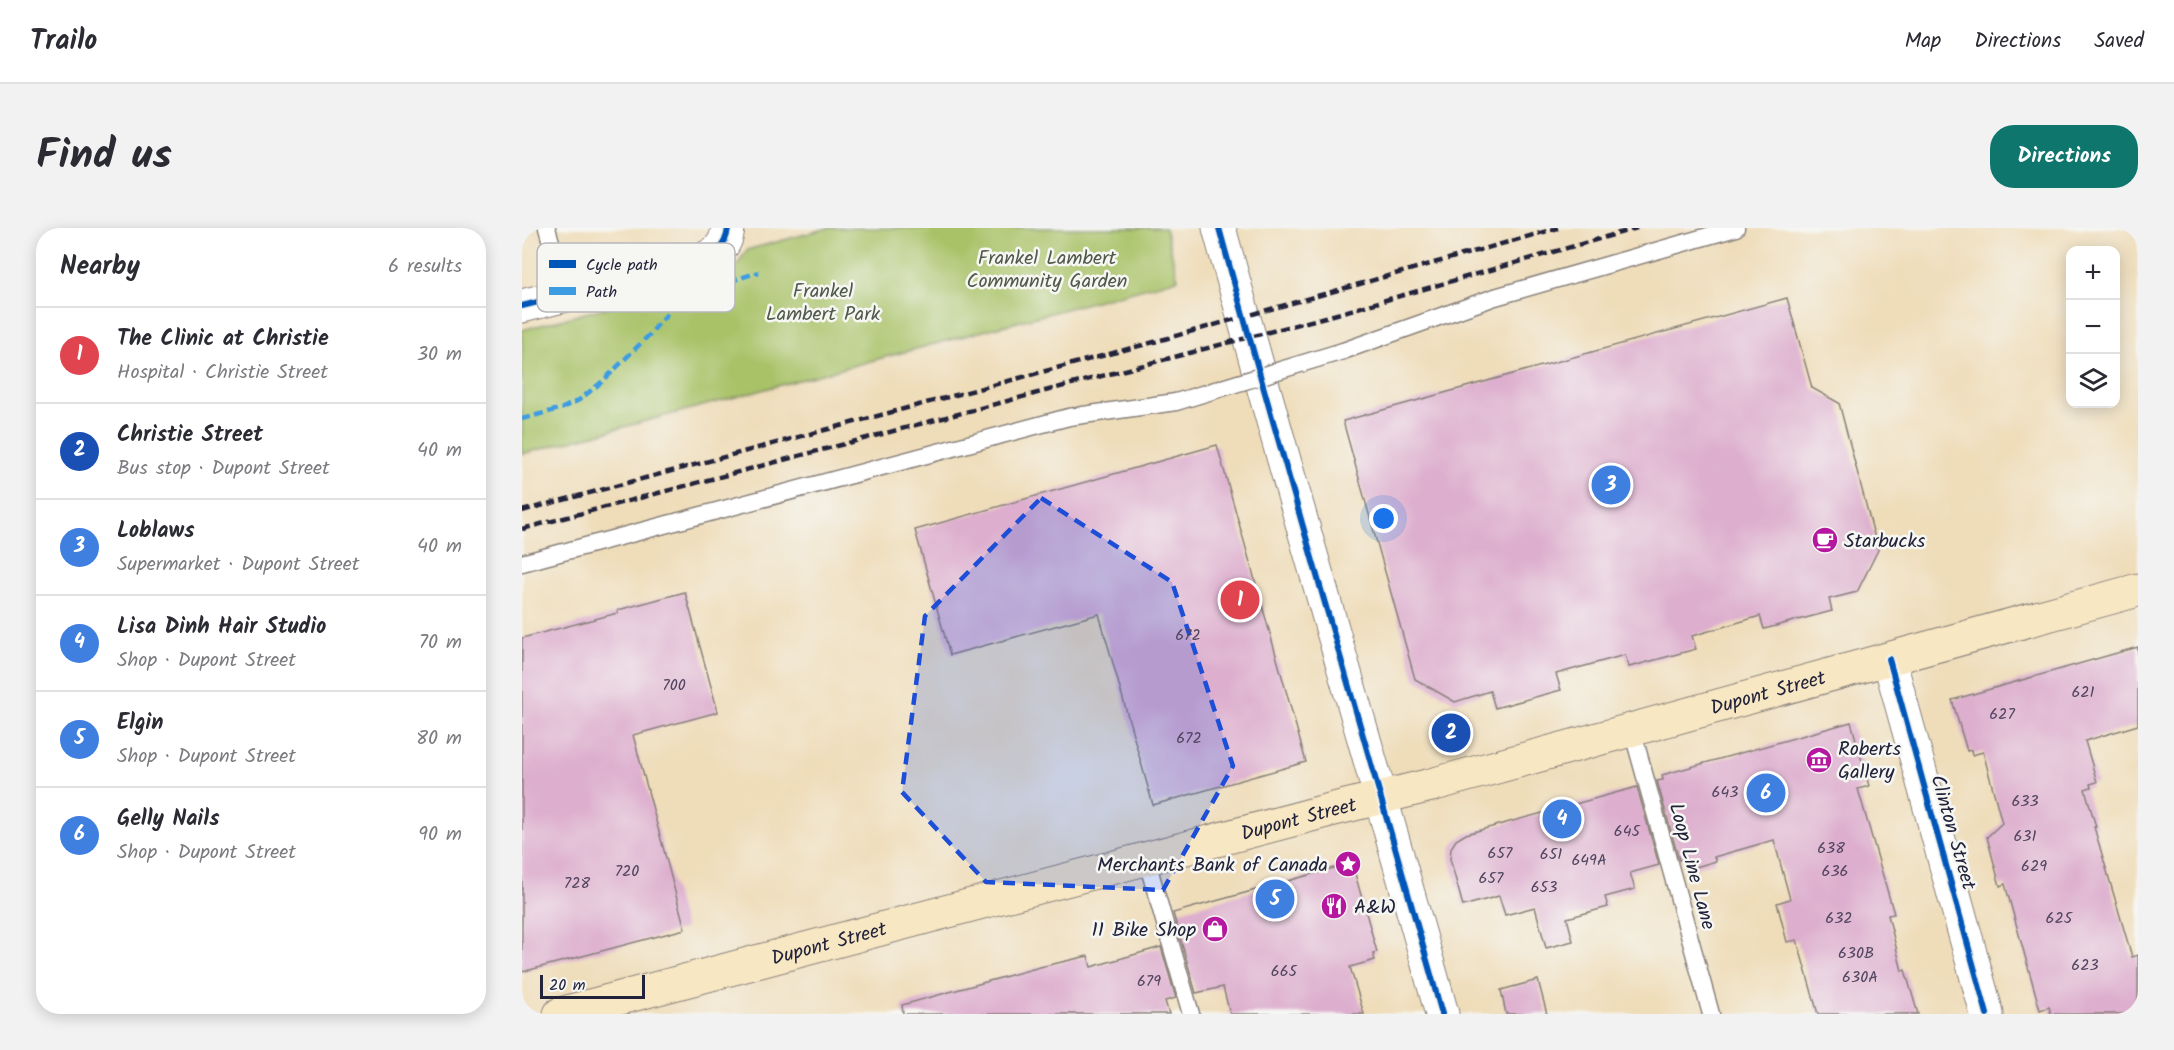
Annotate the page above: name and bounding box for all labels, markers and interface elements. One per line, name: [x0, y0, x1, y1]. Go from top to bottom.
text: Trailo: [30, 19, 97, 64]
text: Map: [1905, 25, 1941, 58]
text: Directions: [1974, 25, 2061, 58]
text: Saved: [2094, 25, 2144, 58]
text: Find us: [36, 123, 172, 190]
button: Directions: [1990, 125, 2138, 188]
legend: [537, 243, 735, 312]
park label: Frankel Lambert Community Garden: [967, 243, 1127, 298]
text: Nearby: [60, 246, 140, 288]
map controls: [2066, 246, 2120, 408]
button: +: [2066, 246, 2120, 300]
text: 6 results: [388, 251, 462, 283]
text: Cycle path: [586, 253, 658, 278]
park label: Frankel Lambert Park: [766, 276, 881, 331]
text: Path: [586, 280, 617, 305]
button: −: [2066, 300, 2120, 354]
text: The Clinic at Christie: [117, 322, 329, 357]
text: 1: [76, 339, 83, 371]
text: 30 m: [417, 339, 462, 371]
button: layers: [2066, 354, 2120, 408]
text: Hospital · Christie Street: [117, 357, 328, 389]
text: Christie Street: [117, 418, 263, 453]
text: 2: [74, 435, 85, 467]
text: 40 m: [417, 435, 462, 467]
text: Bus stop · Dupont Street: [117, 453, 330, 485]
pin: 3: [1592, 462, 1630, 508]
your location: [1369, 504, 1398, 533]
text: Loblaws: [117, 514, 194, 549]
cafe icon: Starbucks: [1810, 525, 1840, 555]
place label: Starbucks: [1844, 526, 1926, 558]
text: 3: [74, 531, 85, 563]
text: 40 m: [417, 531, 462, 563]
text: Supermarket · Dupont Street: [117, 549, 360, 581]
pin: 1: [1220, 578, 1260, 622]
text: Lisa Dinh Hair Studio: [117, 610, 326, 645]
house number: 672: [1175, 623, 1201, 648]
text: 4: [74, 627, 85, 659]
text: 70 m: [419, 627, 462, 659]
text: Shop · Dupont Street: [117, 645, 296, 677]
street label: Dupont Street: [1707, 663, 1830, 725]
house number: 700: [662, 673, 686, 698]
house number: 621: [2071, 680, 2095, 705]
house number: 627: [1989, 702, 2015, 727]
text: Elgin: [117, 706, 163, 741]
pin: 2: [1432, 710, 1470, 756]
text: 5: [74, 723, 85, 755]
text: 80 m: [416, 723, 462, 755]
house number: 672: [1176, 726, 1202, 751]
place label: Roberts Gallery: [1838, 734, 1902, 789]
text: Shop · Dupont Street: [117, 741, 296, 773]
museum icon: Roberts Gallery: [1804, 745, 1834, 775]
pin: 6: [1746, 770, 1786, 816]
street label: Clinton Street: [1920, 771, 1984, 894]
house number: 643: [1712, 780, 1738, 805]
house number: 633: [2011, 789, 2039, 814]
street label: Dupont Street: [1238, 790, 1360, 851]
pin: 4: [1542, 796, 1582, 842]
street label: Loop Line Lane: [1659, 800, 1723, 933]
text: Gelly Nails: [117, 802, 219, 837]
text: 6: [74, 819, 85, 851]
text: 90 m: [418, 819, 462, 851]
house number: 645: [1614, 819, 1642, 844]
house number: 631: [2013, 824, 2037, 849]
house number: 638: [1817, 836, 1845, 861]
text: Shop · Dupont Street: [117, 837, 296, 869]
house number: 657: [1488, 841, 1513, 866]
house number: 651: [1540, 842, 1562, 867]
house number: 649A: [1571, 848, 1607, 873]
place icon: Merchants Bank of Canada: [1333, 849, 1363, 879]
place label: Merchants Bank of Canada: [1097, 850, 1328, 882]
house number: 629: [2021, 854, 2047, 879]
house number: 720: [615, 859, 639, 884]
house number: 636: [1822, 859, 1848, 884]
house number: 657: [1479, 866, 1504, 891]
house number: 728: [564, 871, 591, 896]
house number: 653: [1531, 875, 1557, 900]
pin: 5: [1256, 876, 1294, 922]
restaurant icon: A&W: [1319, 891, 1349, 921]
place label: A&W: [1354, 892, 1396, 924]
house number: 632: [1825, 906, 1853, 931]
house number: 625: [2046, 906, 2074, 931]
street label: Dupont Street: [768, 914, 891, 975]
shop icon: 11 Bike Shop: [1200, 914, 1230, 944]
place label: 11 Bike Shop: [1092, 915, 1196, 947]
house number: 630B: [1838, 941, 1874, 966]
house number: 623: [2071, 953, 2099, 978]
house number: 665: [1271, 959, 1299, 984]
house number: 630A: [1842, 965, 1878, 990]
house number: 679: [1137, 969, 1161, 994]
scale bar: [540, 972, 645, 1000]
text: 20 m: [549, 973, 585, 998]

